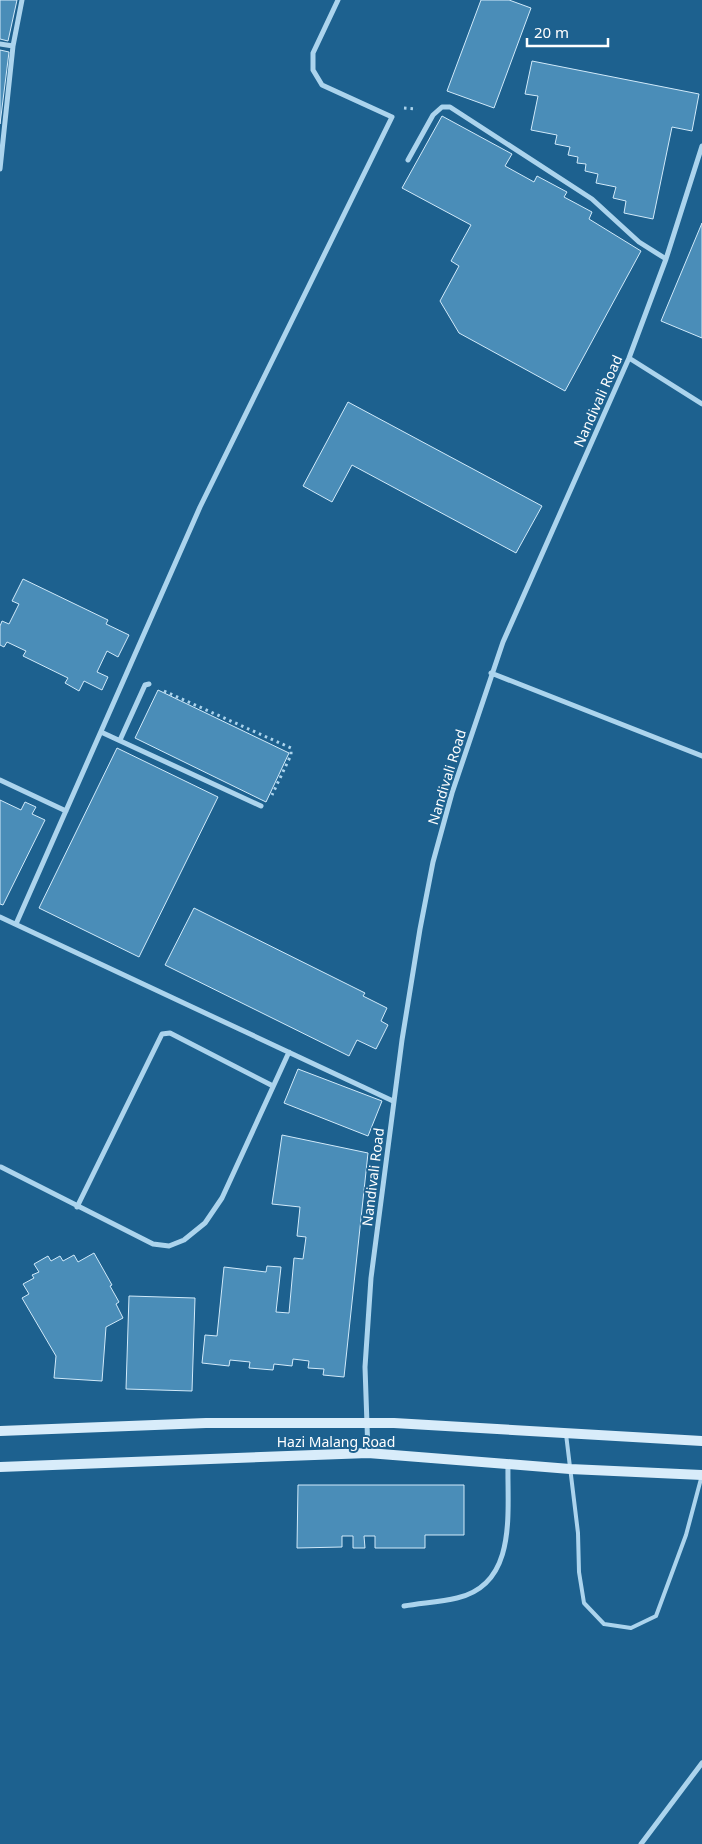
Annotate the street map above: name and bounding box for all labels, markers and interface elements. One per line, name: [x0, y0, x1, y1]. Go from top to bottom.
scale bar: [527, 15, 608, 47]
text: 20 m: [534, 22, 569, 42]
street label: Nandivali Road: [569, 352, 626, 450]
street label: Nandivali Road: [423, 727, 470, 827]
street label: Nandivali Road: [357, 1127, 388, 1227]
street label: Hazi Malang Road: [277, 1432, 395, 1451]

